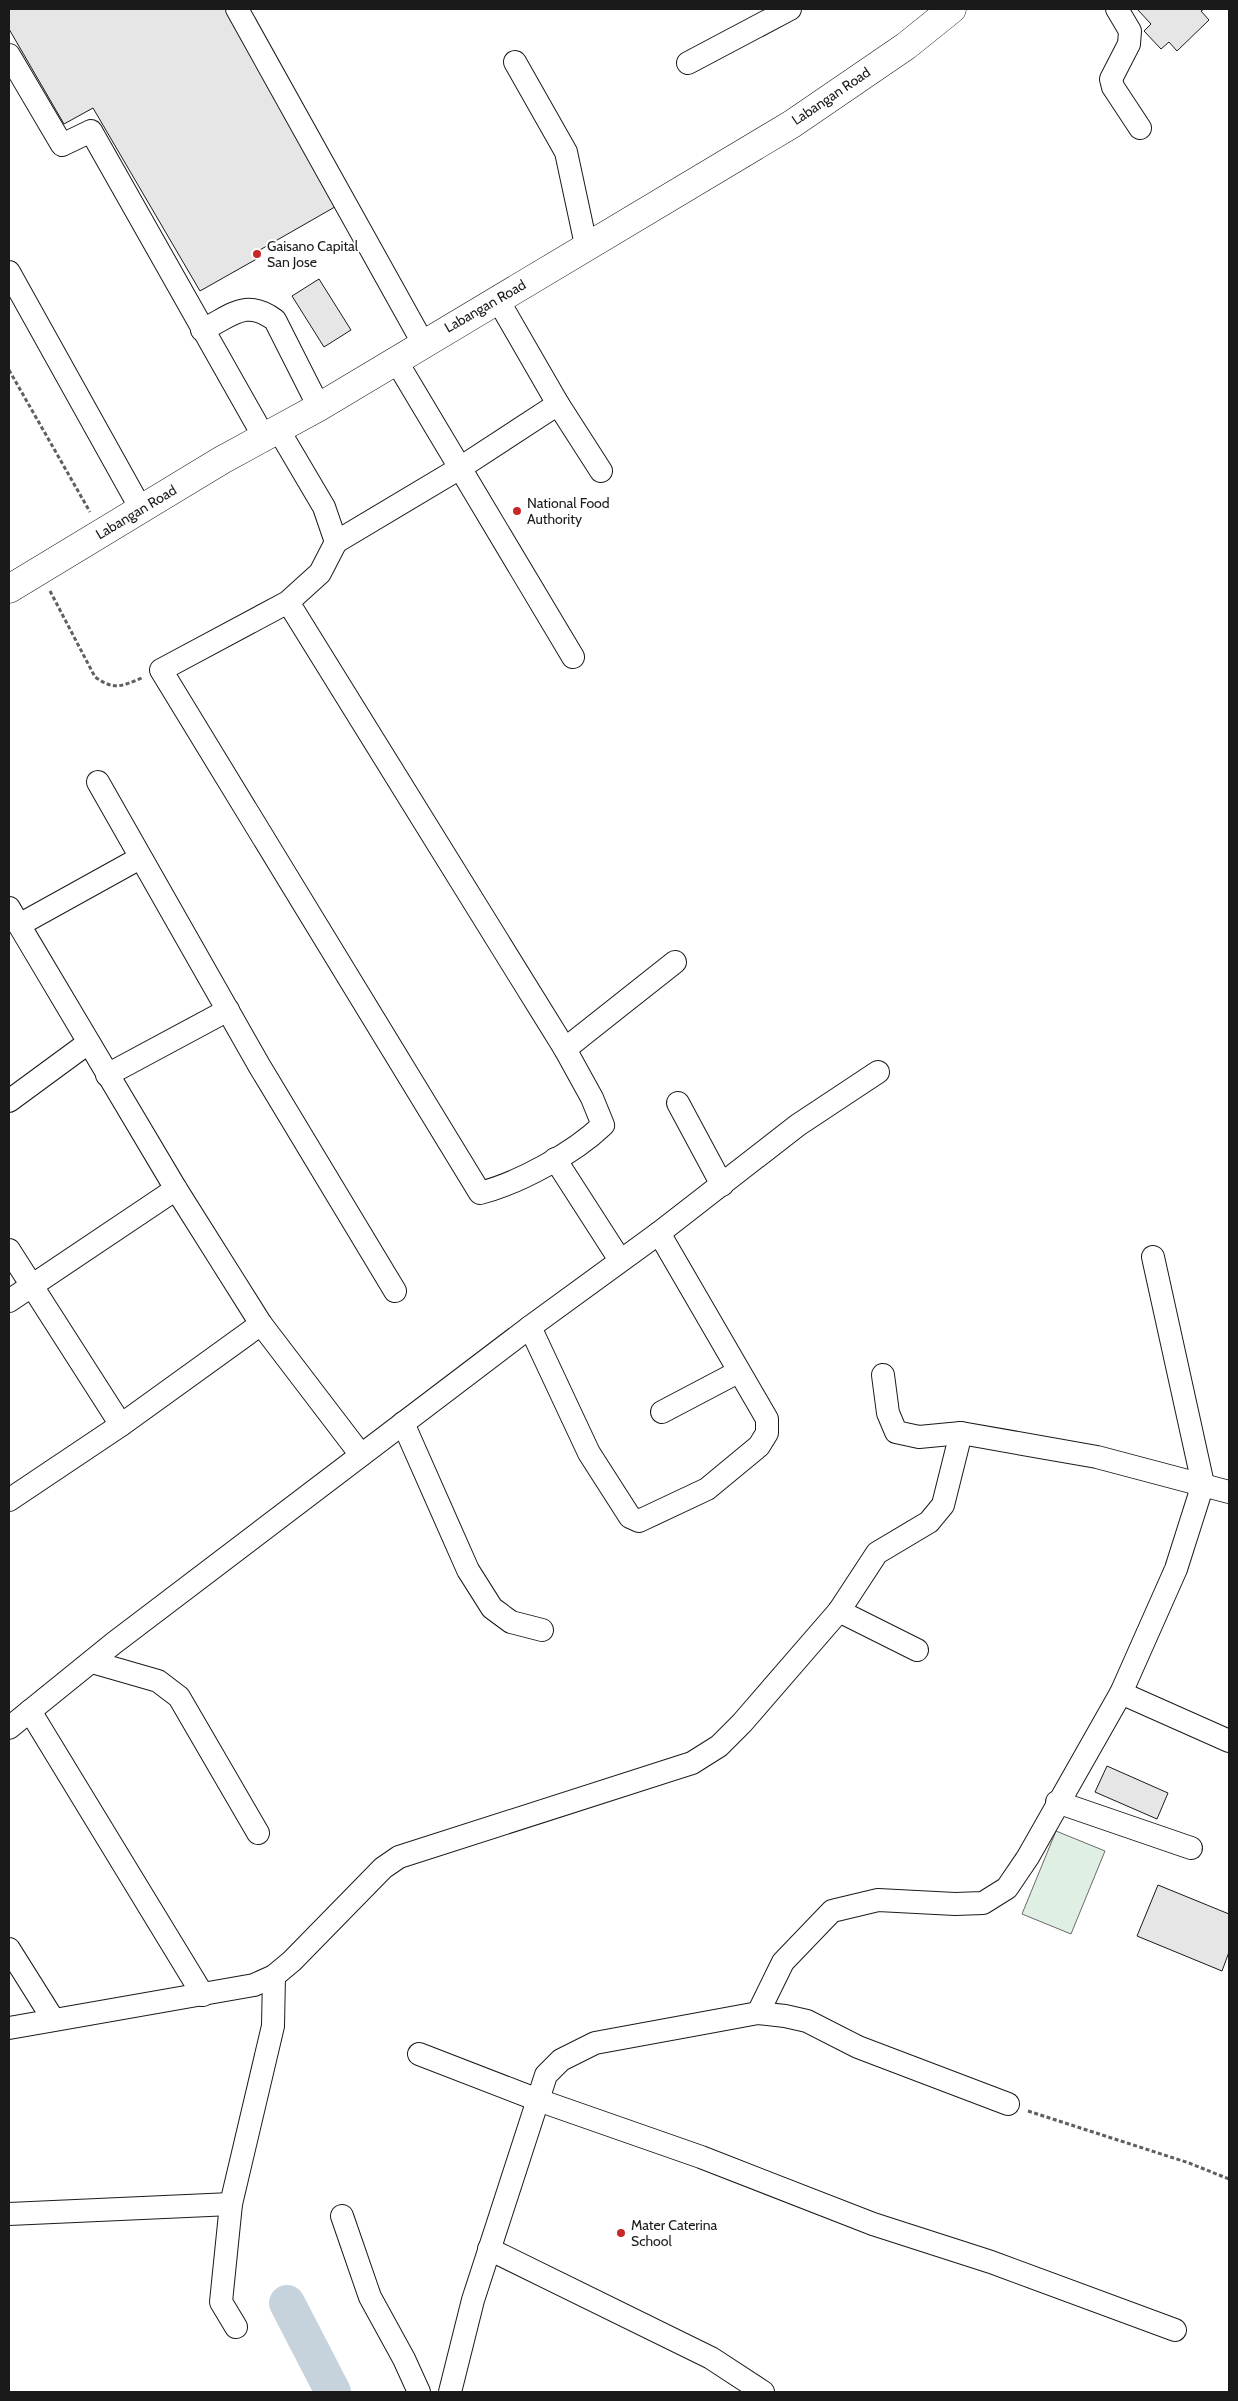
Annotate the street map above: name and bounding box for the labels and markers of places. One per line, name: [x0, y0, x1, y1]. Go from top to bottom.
place label: Gaisano Capital San Jose: [267, 237, 359, 271]
marker: Gaisano Capital San Jose: [251, 248, 263, 260]
place label: National Food Authority: [527, 494, 610, 528]
marker: National Food Authority: [511, 505, 523, 517]
place label: Mater Caterina School: [631, 2216, 718, 2250]
marker: Mater Caterina School: [615, 2227, 627, 2239]

